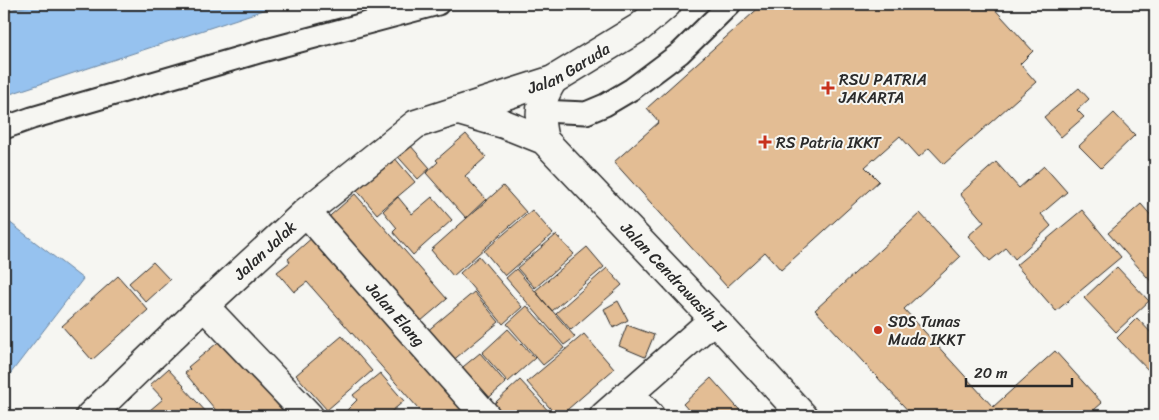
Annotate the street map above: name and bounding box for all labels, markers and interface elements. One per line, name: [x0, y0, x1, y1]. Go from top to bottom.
street label: Jalan Garuda: [523, 34, 617, 103]
place label: RSU PATRIA JAKARTA: [838, 65, 927, 112]
marker: RSU PATRIA JAKARTA: [821, 81, 835, 95]
place label: RS Patria IKKT: [776, 128, 882, 157]
marker: RS Patria IKKT: [758, 135, 772, 149]
street label: Jalan Jalak: [226, 213, 304, 288]
street label: Jalan Cendrawasih II: [613, 214, 734, 340]
street label: Jalan Elang: [358, 274, 433, 354]
place label: SDS Tunas Muda IKKT: [888, 307, 966, 354]
marker: SDS Tunas Muda IKKT: [872, 324, 884, 336]
scale bar: [966, 355, 1073, 387]
text: 20 m: [974, 360, 1008, 386]

